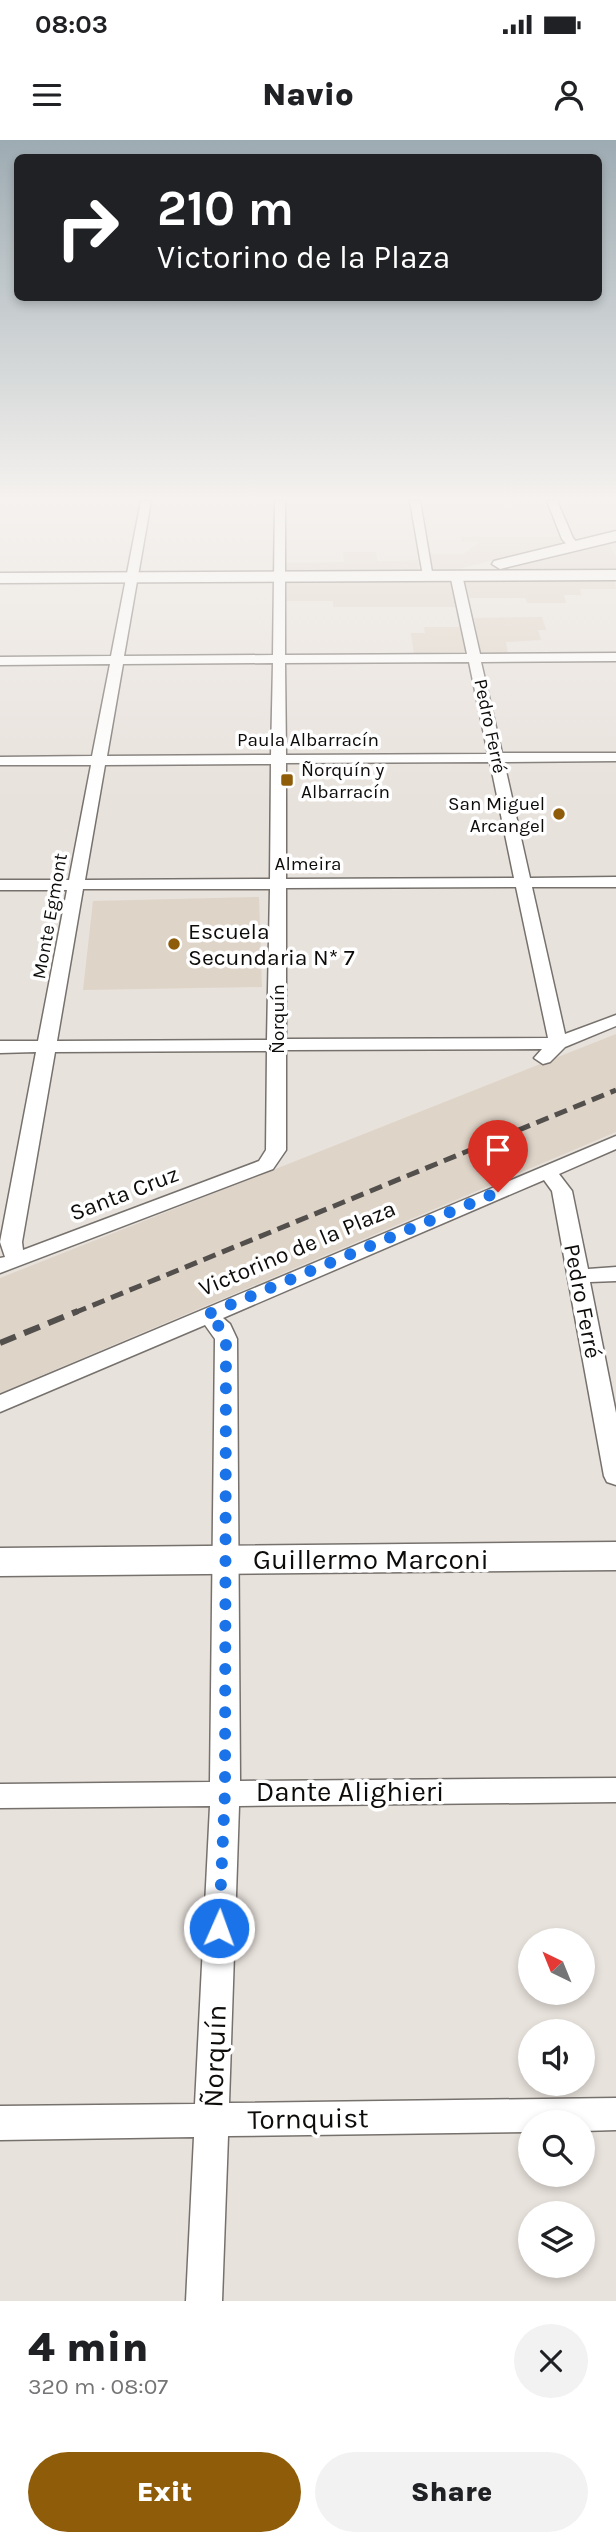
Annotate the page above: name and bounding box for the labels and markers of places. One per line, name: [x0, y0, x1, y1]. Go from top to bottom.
place label: Ñorquín y Albarracín: [301, 759, 390, 803]
marker: Ñorquín y Albarracín: [279, 772, 295, 788]
place label: San Miguel Arcangel: [448, 793, 545, 837]
marker: San Miguel Arcangel: [551, 806, 567, 822]
place label: Escuela Secundaria N* 7: [188, 918, 355, 971]
marker: Escuela Secundaria N* 7: [166, 936, 182, 952]
pin: [468, 1120, 528, 1192]

